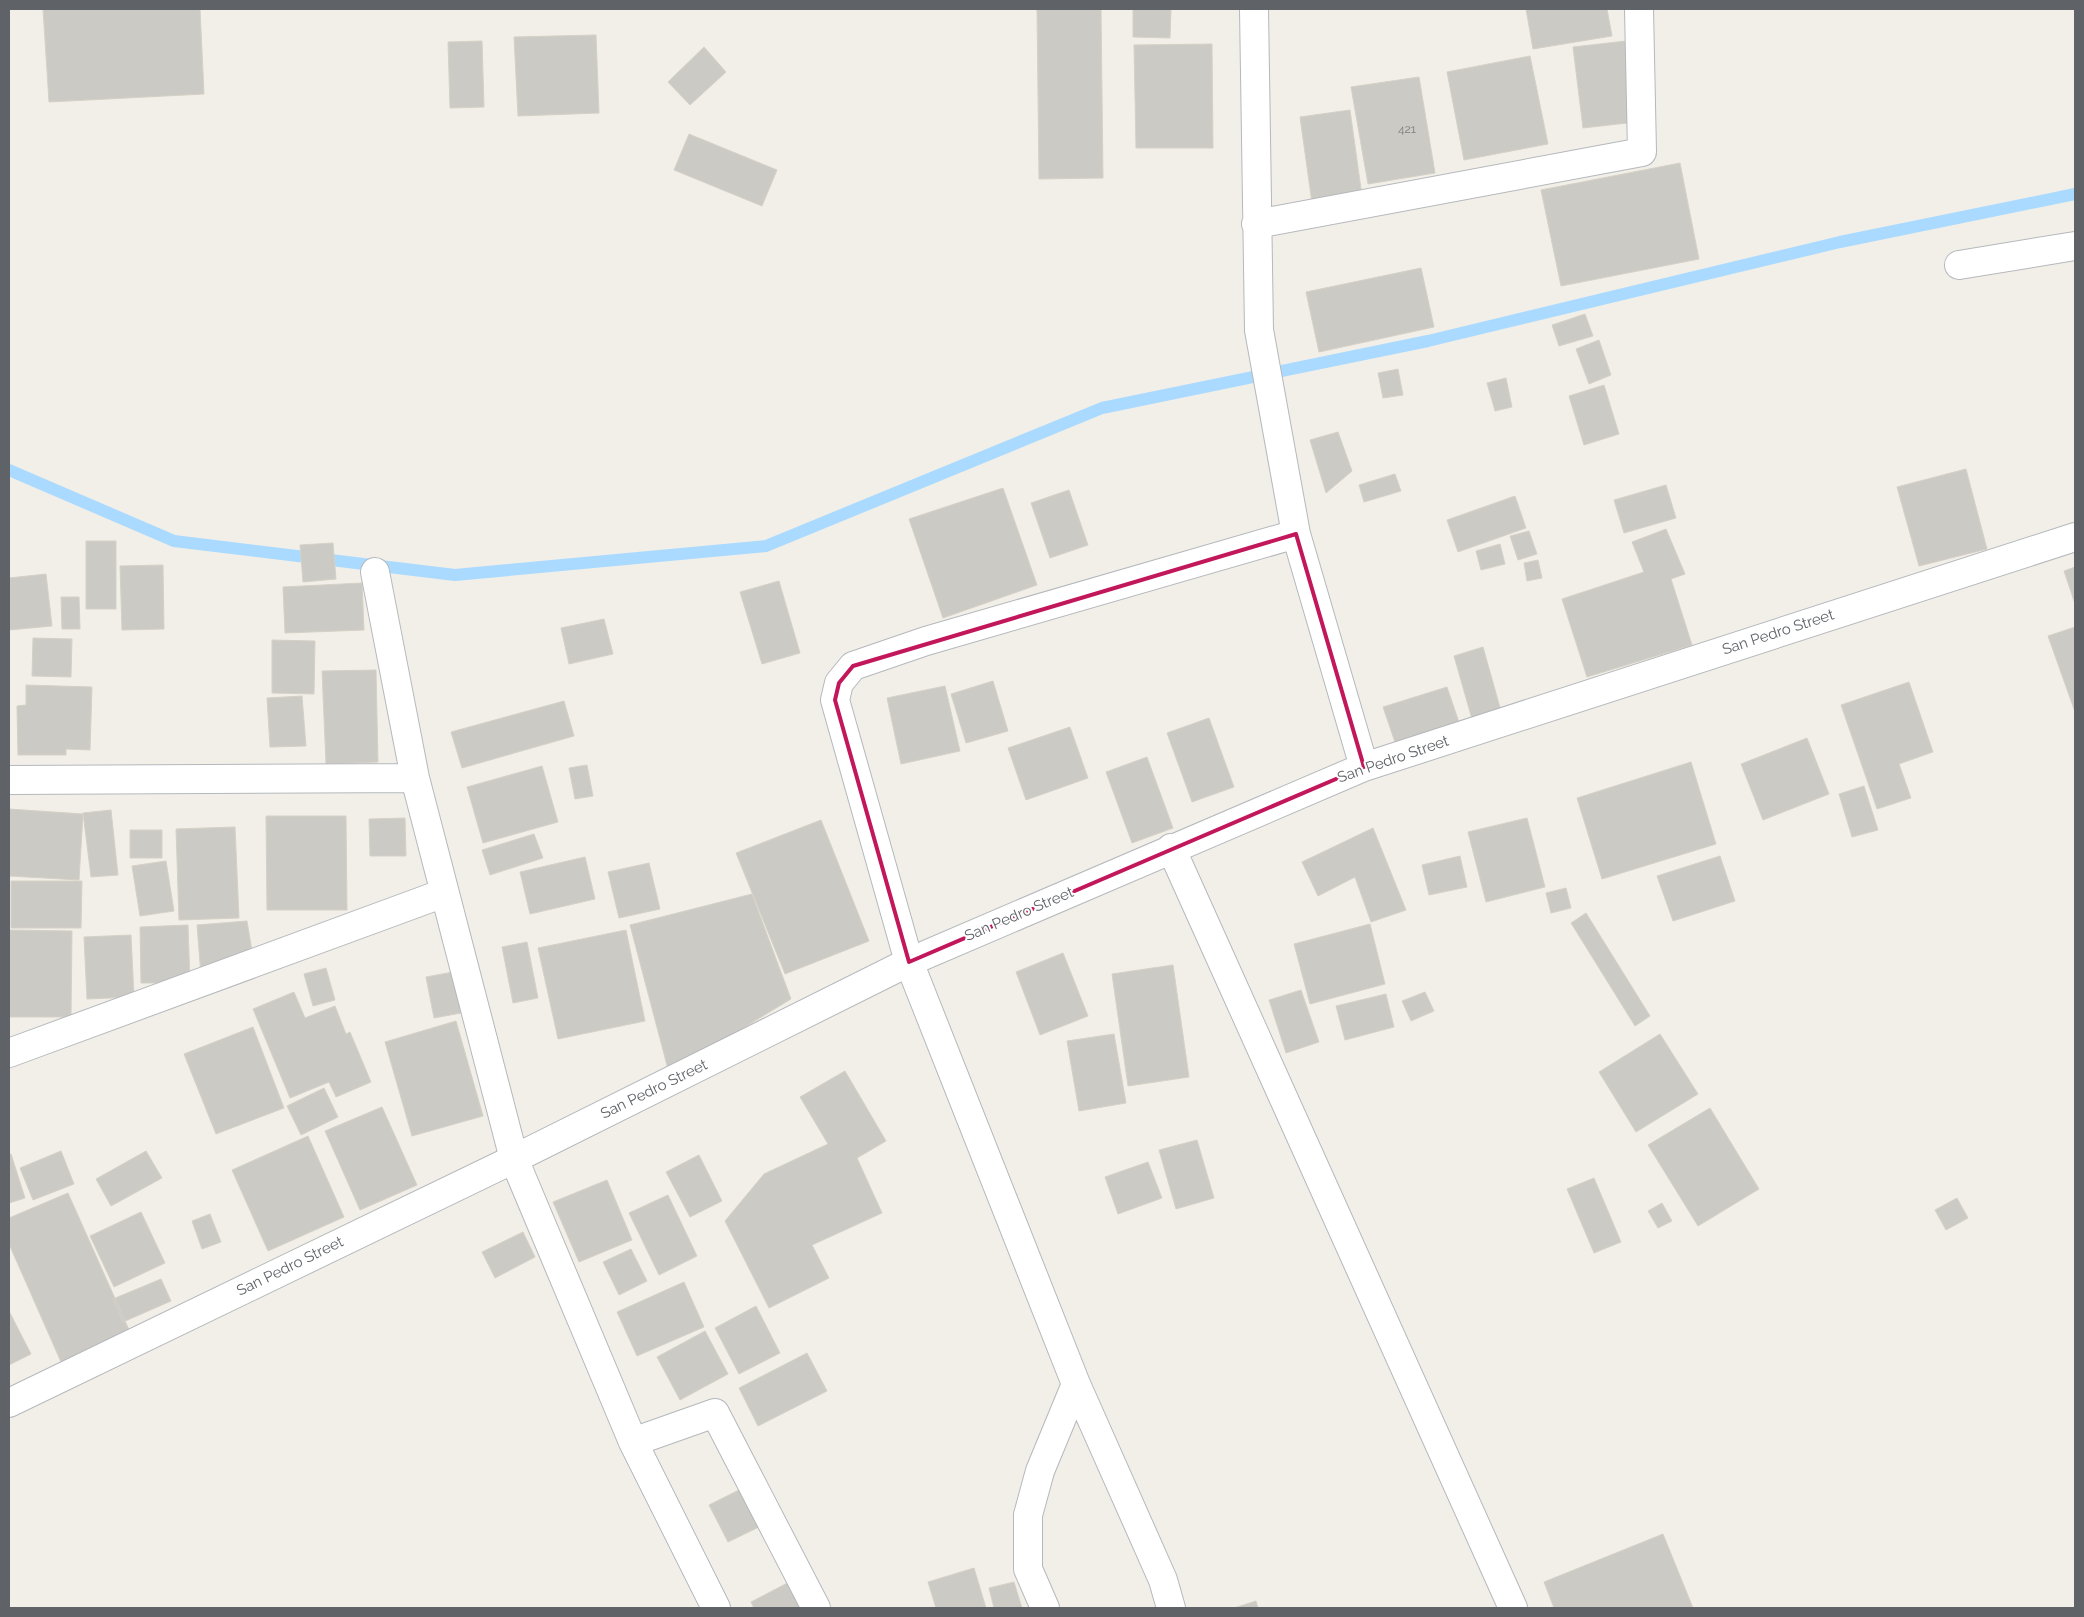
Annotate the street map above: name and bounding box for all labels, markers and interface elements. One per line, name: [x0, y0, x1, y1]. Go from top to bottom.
house number: 421: [1398, 122, 1416, 136]
street label: San Pedro Street: [1720, 605, 1836, 659]
street label: San Pedro Street: [1335, 732, 1451, 786]
street label: San Pedro Street: [962, 883, 1076, 945]
street label: San Pedro Street: [598, 1055, 710, 1123]
street label: San Pedro Street: [234, 1232, 346, 1300]

